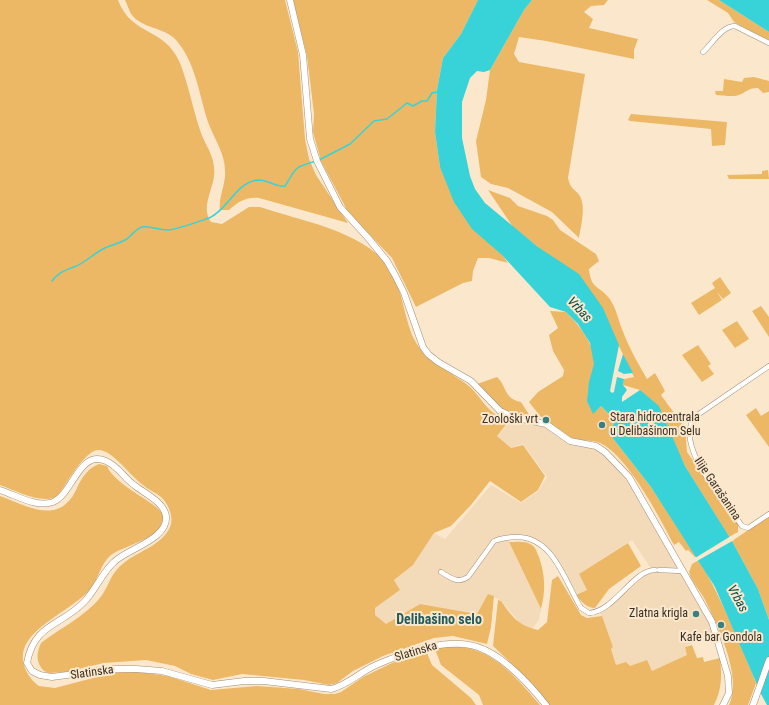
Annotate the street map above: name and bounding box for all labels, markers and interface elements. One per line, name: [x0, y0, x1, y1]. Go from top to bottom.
water label: Vrbas: [563, 294, 595, 326]
place label: Stara hidrocentrala u Delibašinom Selu: [610, 411, 700, 439]
place label: Zoološki vrt: [482, 413, 538, 427]
marker: Zoološki vrt: [541, 415, 551, 425]
marker: Stara hidrocentrala u Delibašinom Selu: [597, 420, 607, 430]
street label: Ilije Garašanina: [691, 455, 743, 523]
water label: Vrbas: [723, 583, 751, 615]
place label: Zlatna krigla: [629, 607, 688, 621]
marker: Zlatna krigla: [691, 609, 701, 619]
district label: Delibašino selo: [396, 612, 482, 628]
marker: Kafe bar Gondola: [716, 620, 726, 630]
place label: Kafe bar Gondola: [680, 631, 762, 645]
street label: Slatinska: [393, 639, 439, 665]
street label: Slatinska: [69, 663, 115, 683]

